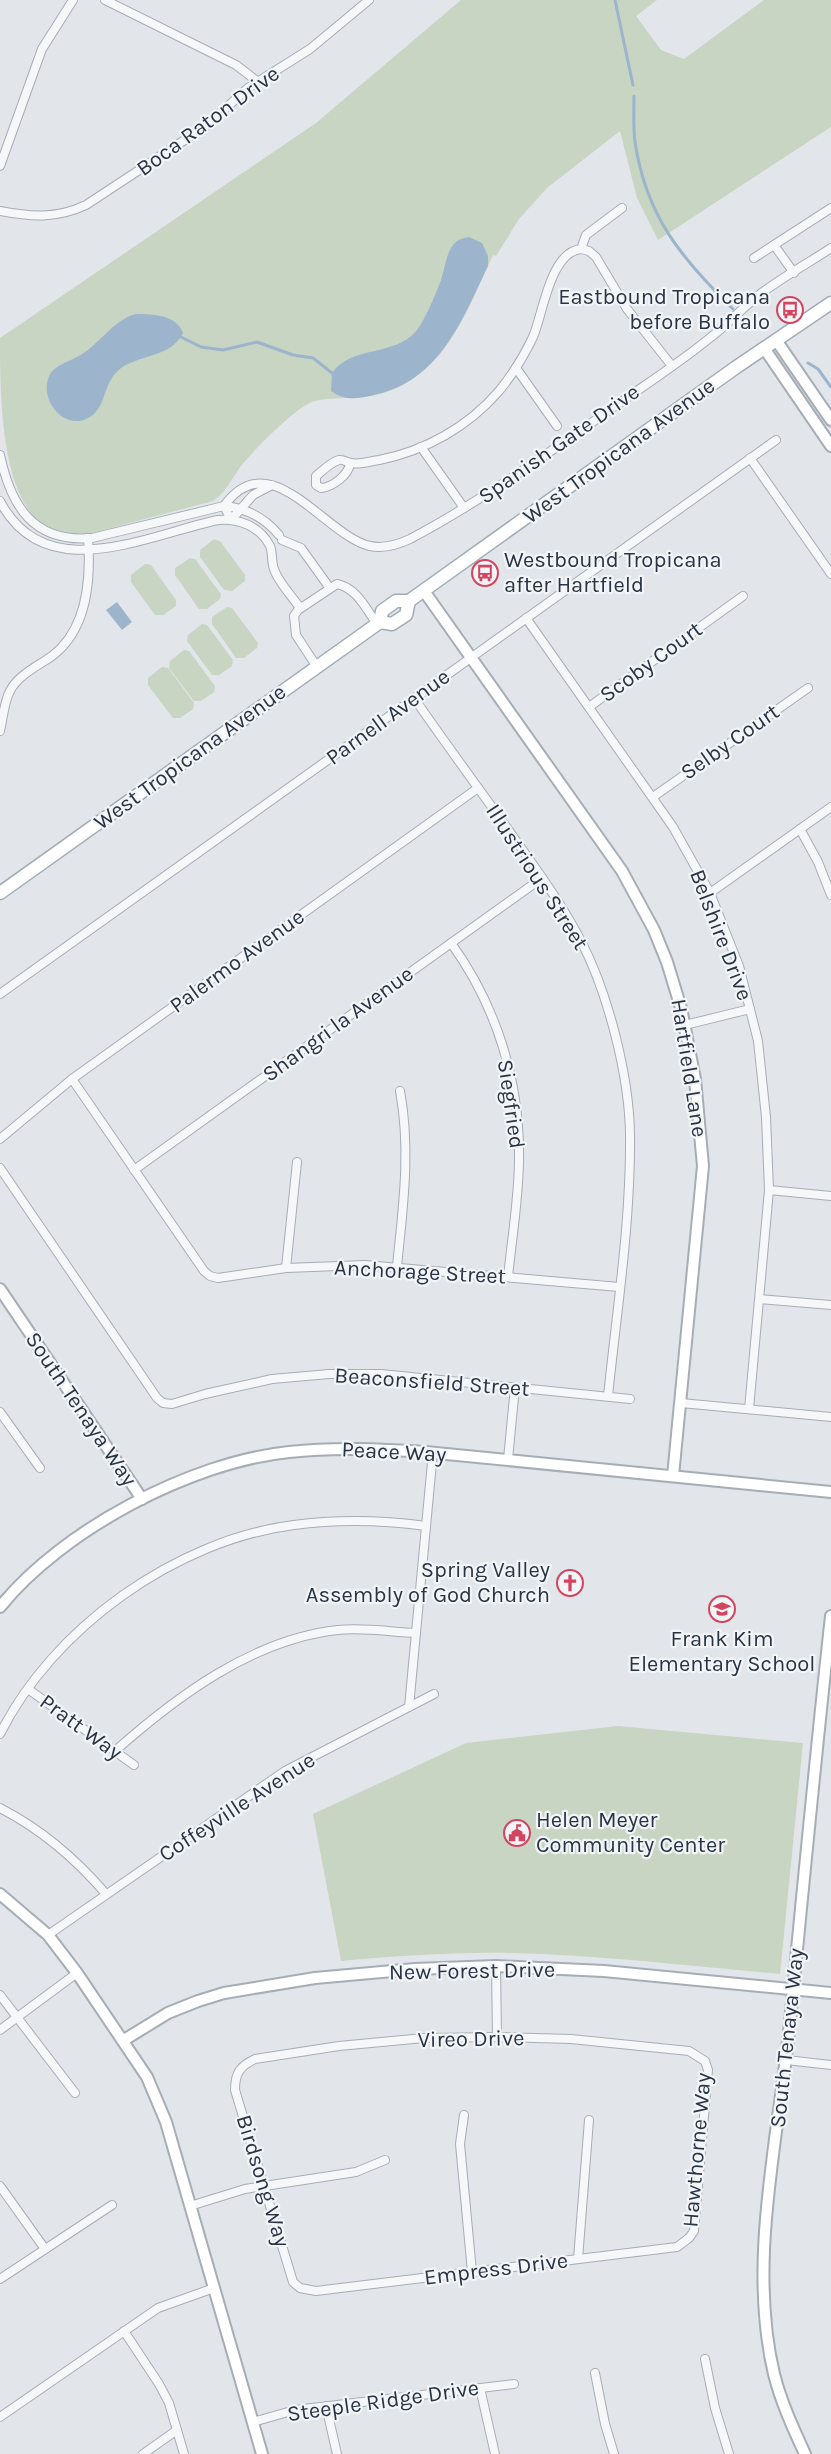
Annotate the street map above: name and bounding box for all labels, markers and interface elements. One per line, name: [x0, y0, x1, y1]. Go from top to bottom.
street label: Boca Raton Drive: [132, 60, 284, 182]
place label: Eastbound Tropicana before Buffalo: [558, 284, 770, 335]
bus stop icon: Eastbound Tropicana before Buffalo: [775, 295, 805, 325]
street label: West Tropicana Avenue: [518, 373, 720, 529]
street label: Spanish Gate Drive: [473, 379, 645, 509]
place label: Westbound Tropicana after Hartfield: [504, 547, 722, 598]
bus stop icon: Westbound Tropicana after Hartfield: [470, 558, 500, 588]
street label: Scoby Court: [595, 616, 707, 708]
street label: Parnell Avenue: [321, 663, 455, 771]
street label: West Tropicana Avenue: [89, 679, 291, 835]
street label: Selby Court: [676, 699, 784, 785]
street label: Illustrious Street: [480, 799, 594, 955]
street label: Belshire Drive: [684, 866, 758, 1004]
street label: Palermo Avenue: [165, 903, 309, 1019]
street label: Shangri la Avenue: [258, 961, 418, 1087]
street label: Hartfield Lane: [665, 997, 713, 1139]
street label: Siegfried: [492, 1058, 530, 1150]
street label: Anchorage Street: [333, 1255, 507, 1289]
street label: South Tenaya Way: [20, 1327, 142, 1491]
street label: Beaconsfield Street: [334, 1362, 530, 1402]
street label: Peace Way: [341, 1436, 447, 1468]
place label: Spring Valley Assembly of God Church: [306, 1557, 550, 1608]
church icon: Spring Valley Assembly of God Church: [555, 1568, 585, 1598]
school or university icon: Frank Kim Elementary School: [707, 1594, 737, 1624]
place label: Frank Kim Elementary School: [629, 1626, 815, 1677]
street label: Pratt Way: [35, 1688, 127, 1766]
street label: Coffeyville Avenue: [154, 1747, 320, 1867]
place label: Helen Meyer Community Center: [536, 1807, 725, 1858]
public building icon: Helen Meyer Community Center: [502, 1818, 532, 1848]
street label: South Tenaya Way: [765, 1947, 809, 2129]
street label: New Forest Drive: [389, 1957, 555, 1985]
street label: Vireo Drive: [417, 2025, 525, 2053]
street label: Hawthorne Way: [677, 2071, 717, 2229]
street label: Birdsong Way: [231, 2112, 295, 2250]
street label: Empress Drive: [423, 2247, 569, 2291]
street label: Steeple Ridge Drive: [286, 2375, 480, 2427]

